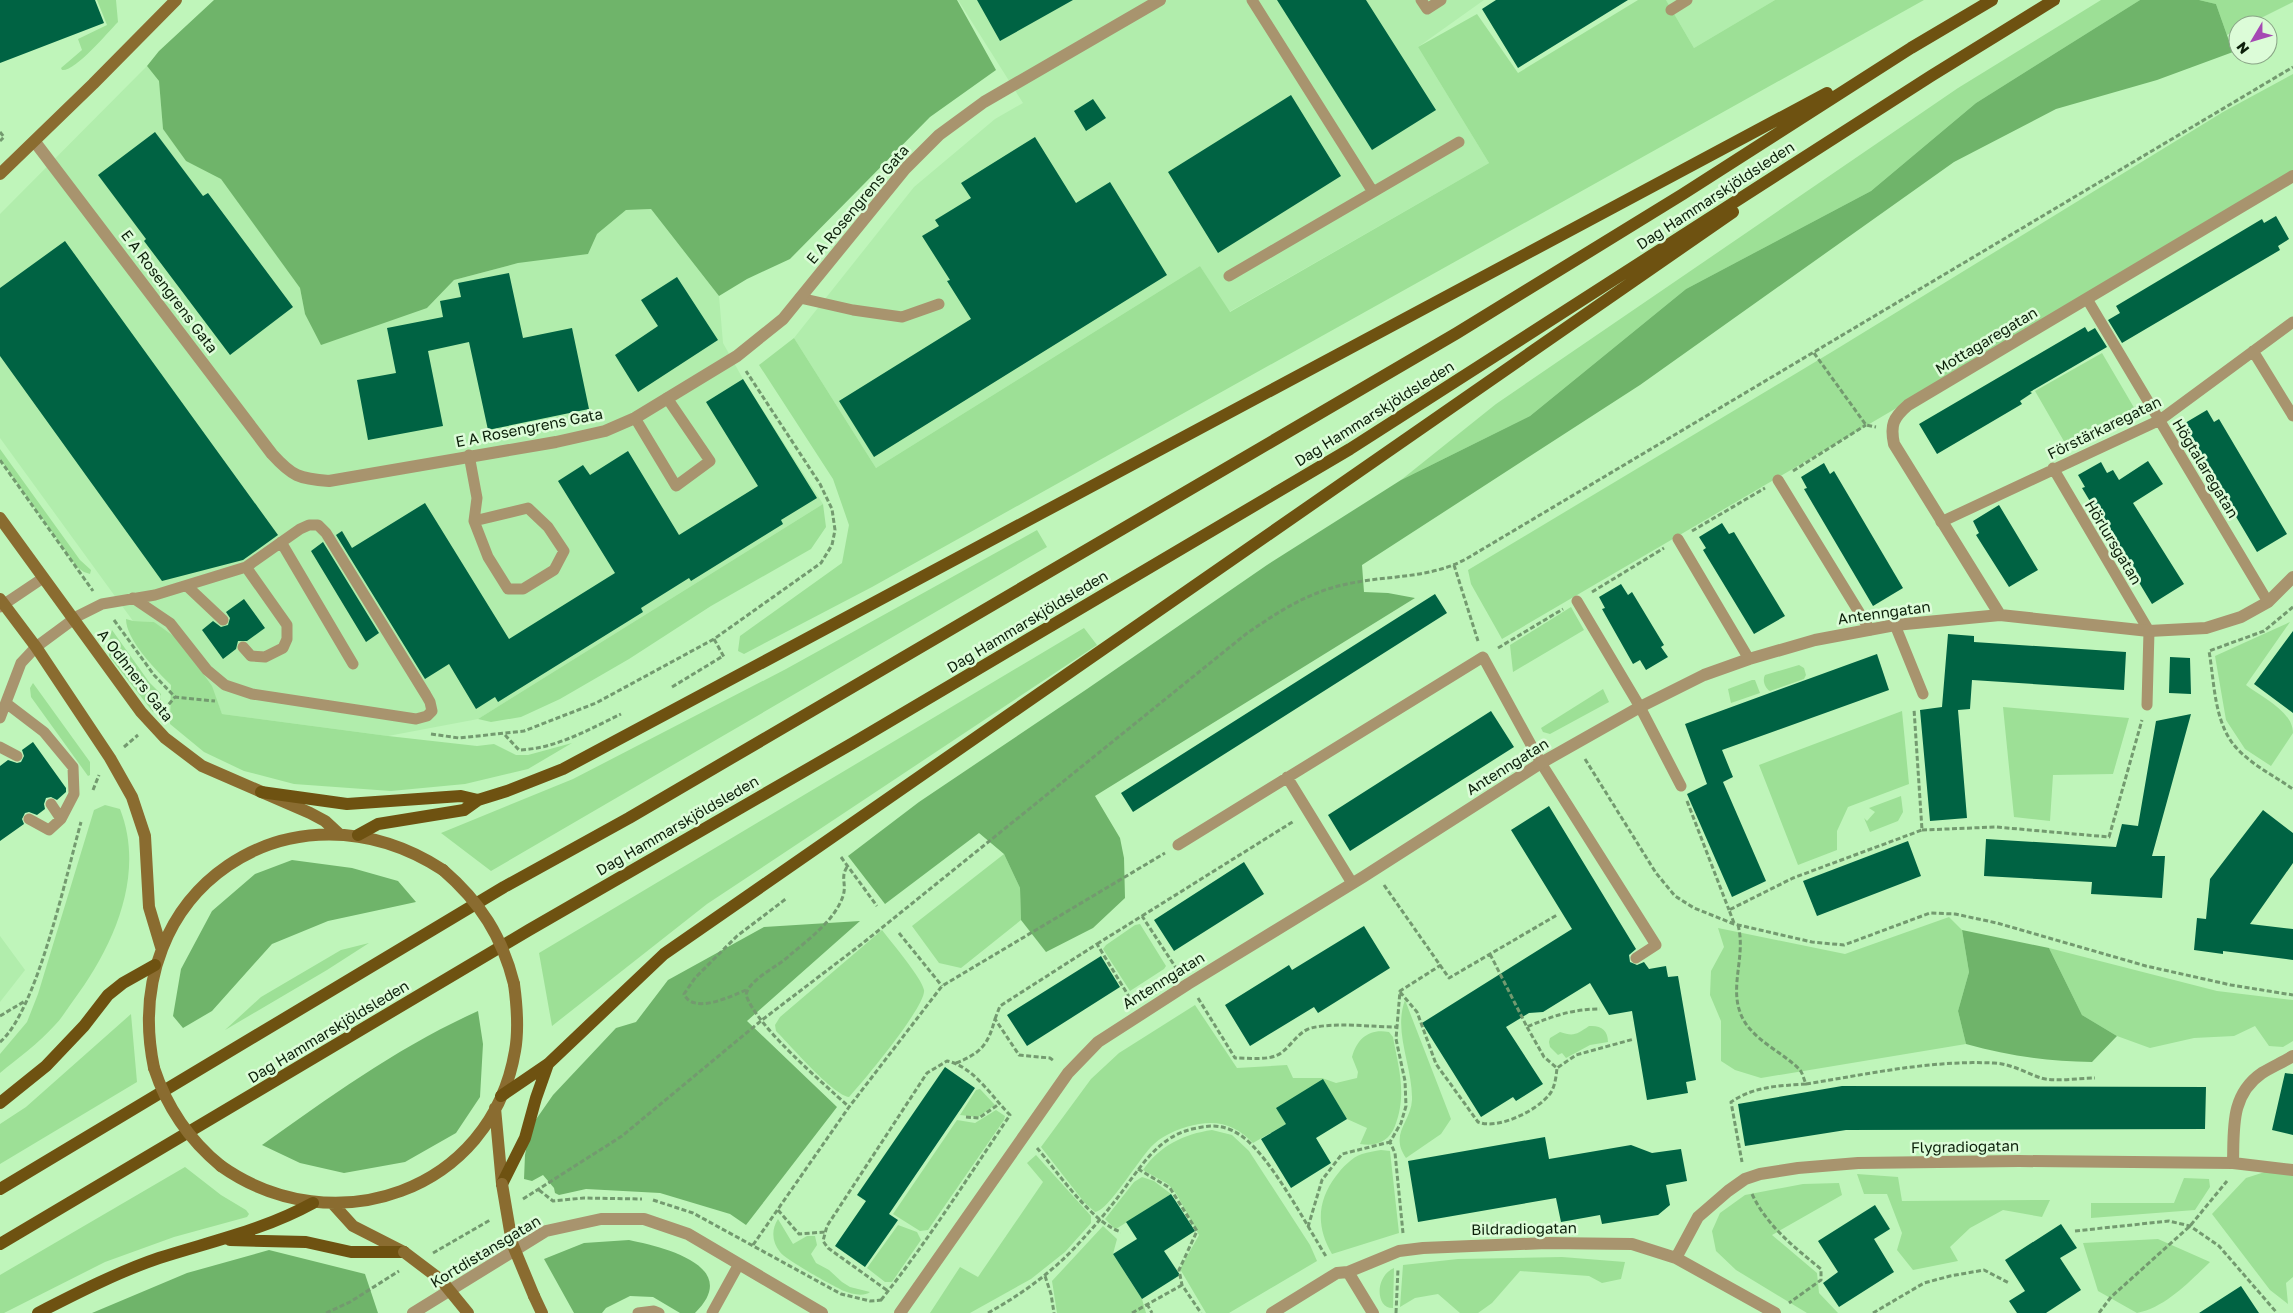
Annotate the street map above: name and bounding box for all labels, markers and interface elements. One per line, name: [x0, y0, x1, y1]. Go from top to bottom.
north arrow: [2228, 15, 2278, 65]
text: N: [2232, 39, 2252, 58]
street label: Dag Hammarskjöldsleden: [1633, 137, 1797, 253]
street label: E A Rosengrens Gata: [802, 141, 912, 267]
street label: E A Rosengrens Gata: [118, 226, 222, 356]
street label: Mottagaregatan: [1932, 303, 2040, 377]
street label: Dag Hammarskjöldsleden: [1291, 356, 1457, 470]
street label: Förstärkaregatan: [2044, 392, 2164, 462]
street label: E A Rosengrens Gata: [454, 404, 604, 450]
street label: Högtalaregatan: [2169, 415, 2243, 521]
street label: Hörlursgatan: [2082, 497, 2146, 587]
street label: Dag Hammarskjöldsleden: [943, 566, 1111, 676]
street label: Antenngatan: [1836, 597, 1932, 627]
street label: A Odhners Gata: [94, 625, 178, 725]
street label: Antenngatan: [1463, 734, 1551, 798]
street label: Dag Hammarskjöldsleden: [593, 771, 761, 879]
street label: Antenngatan: [1119, 948, 1207, 1012]
street label: Dag Hammarskjöldsleden: [244, 976, 412, 1086]
street label: Flygradiogatan: [1911, 1136, 2019, 1156]
street label: Kortdistansgatan: [427, 1211, 543, 1291]
street label: Bildradiogatan: [1471, 1218, 1577, 1238]

